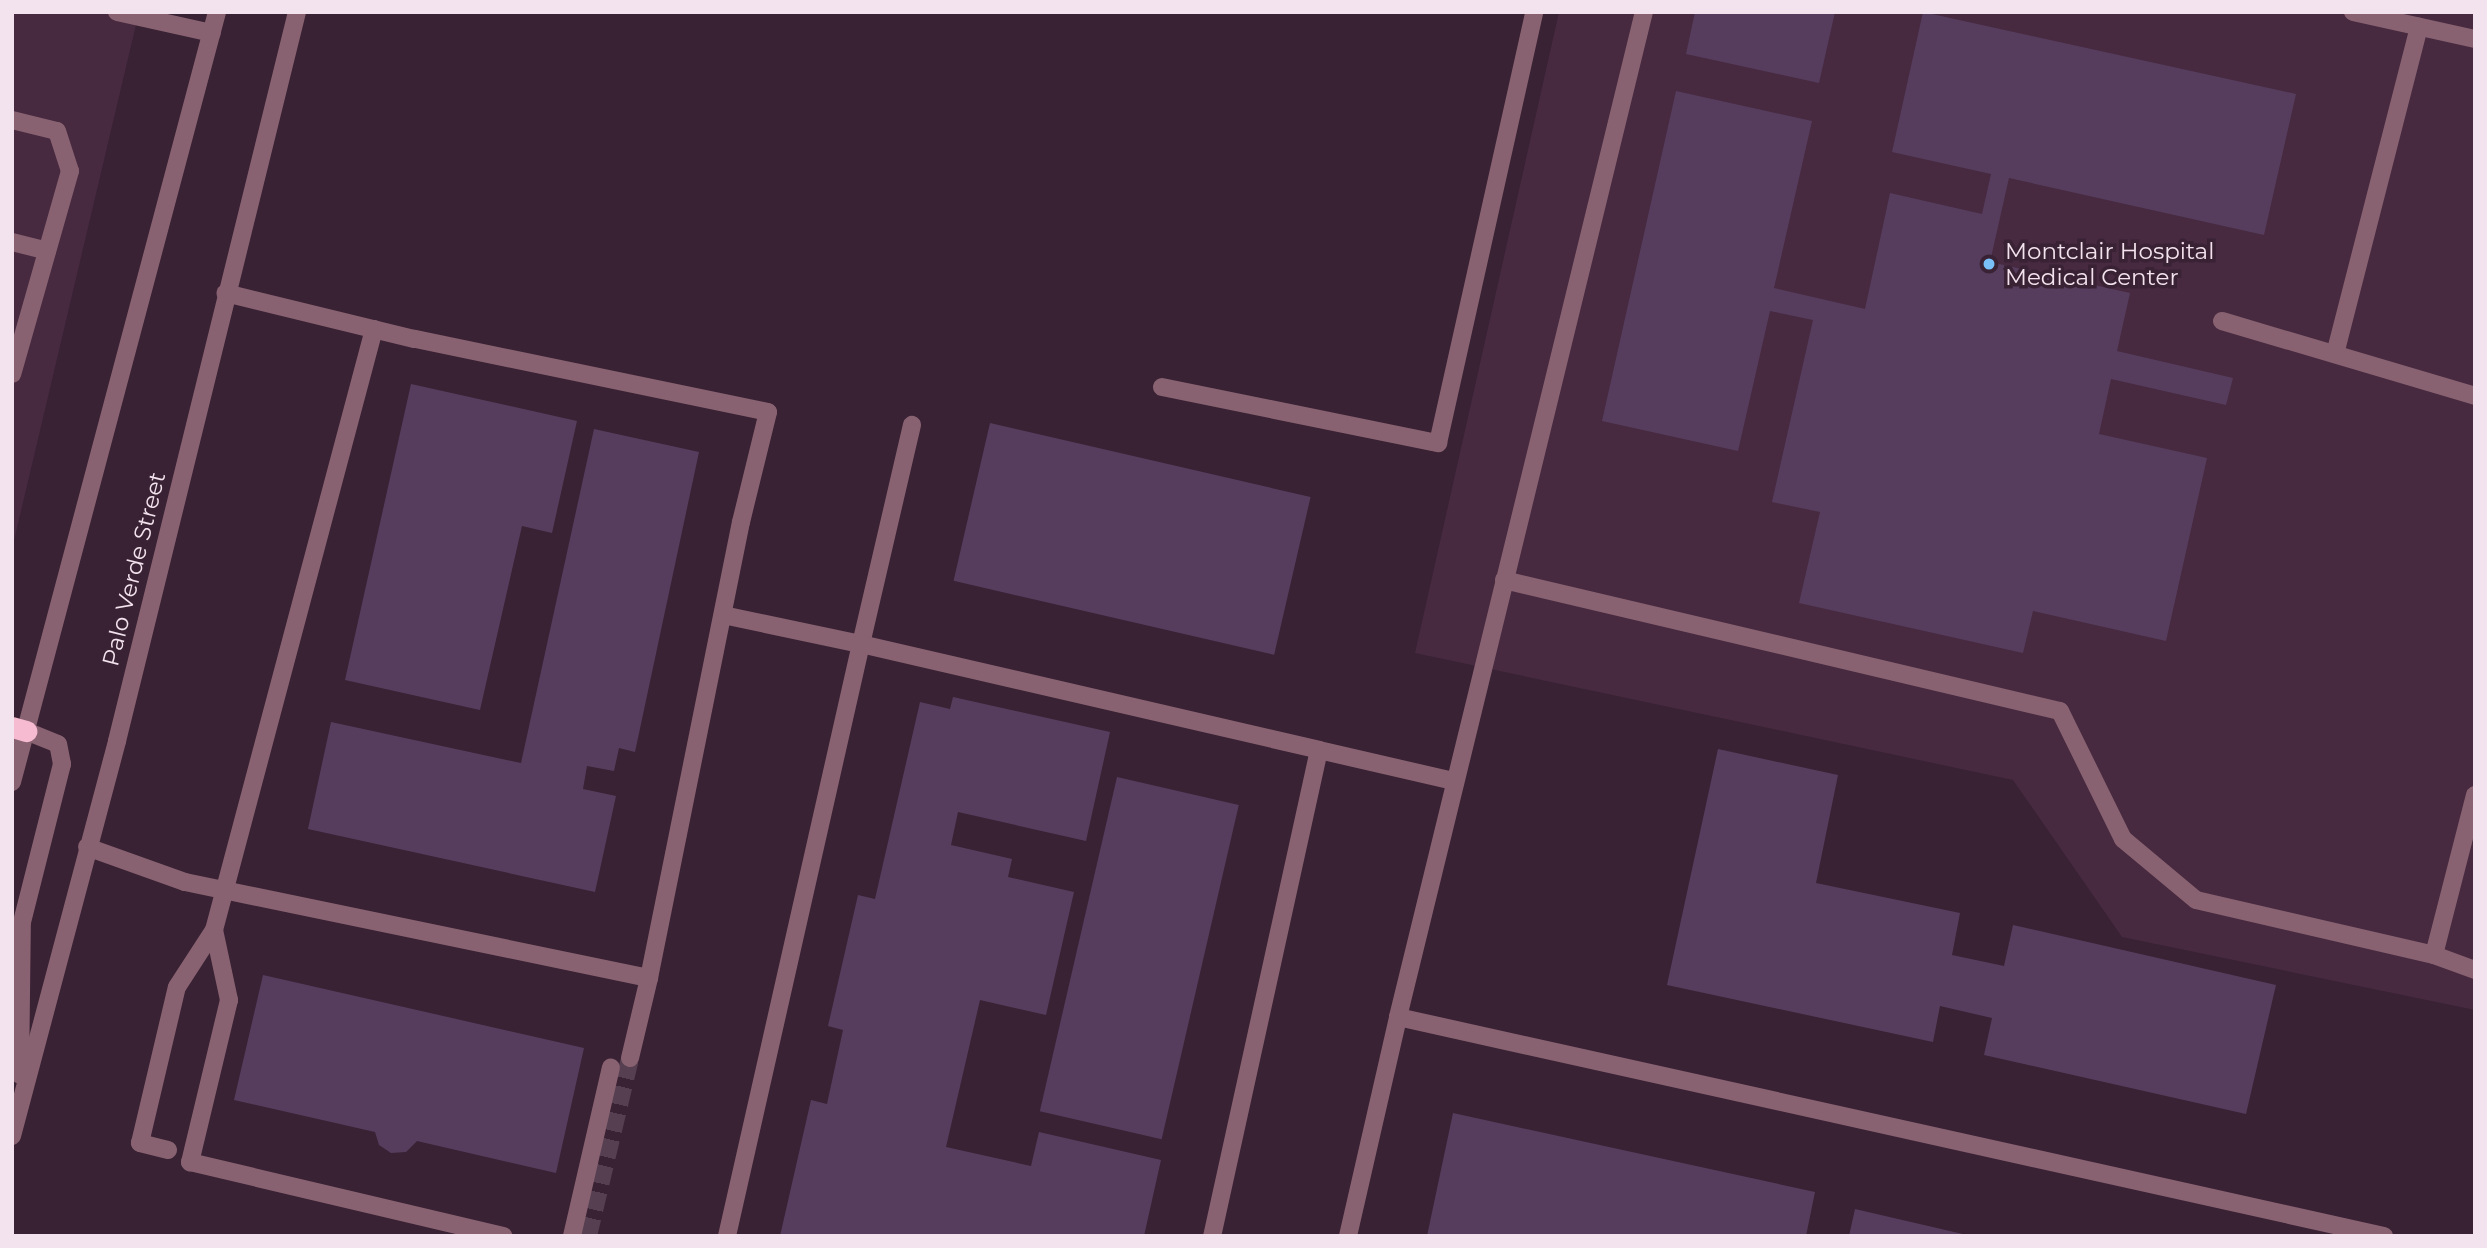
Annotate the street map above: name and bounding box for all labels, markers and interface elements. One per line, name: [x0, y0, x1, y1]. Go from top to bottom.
place label: Montclair Hospital Medical Center: [2005, 237, 2214, 291]
marker: Montclair Hospital Medical Center: [1979, 254, 1999, 274]
street label: Palo Verde Street: [97, 469, 171, 669]

